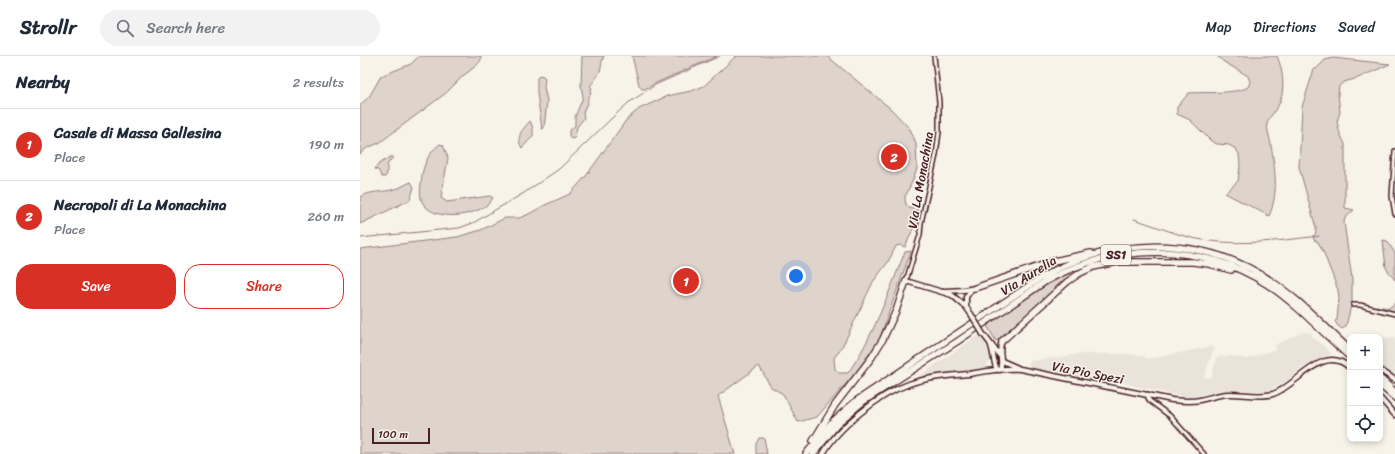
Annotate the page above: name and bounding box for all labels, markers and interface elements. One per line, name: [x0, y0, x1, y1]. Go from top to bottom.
search box: [100, 10, 380, 46]
text: Strollr: [20, 11, 76, 44]
text: Search here: [146, 15, 225, 41]
text: Map: [1205, 15, 1231, 40]
text: Directions: [1253, 15, 1316, 40]
text: Saved: [1338, 15, 1375, 40]
icon: search: [114, 17, 136, 39]
text: Nearby: [16, 67, 70, 97]
text: 2 results: [293, 71, 344, 94]
text: Casale di Massa Gallesina: [54, 120, 222, 146]
street label: Via La Monachina: [901, 129, 940, 230]
text: 1: [26, 133, 32, 156]
text: 190 m: [309, 133, 344, 156]
pin: 2: [881, 142, 907, 172]
text: Place: [54, 146, 85, 169]
text: Necropoli di La Monachina: [54, 192, 227, 218]
text: 2: [25, 205, 33, 228]
text: 260 m: [308, 205, 344, 228]
text: Place: [54, 218, 85, 241]
road number: SS1: [1101, 245, 1131, 265]
street label: Via Aurelia: [996, 249, 1061, 302]
button: Save: [16, 264, 176, 309]
button: Share: [184, 264, 344, 309]
pin: 1: [673, 266, 699, 296]
your location: [786, 266, 806, 286]
map controls: [1347, 334, 1383, 442]
button: +: [1347, 334, 1383, 370]
street label: Via Pio Spezi: [1050, 354, 1126, 391]
button: −: [1347, 370, 1383, 406]
button: locate: [1347, 406, 1383, 442]
text: 100 m: [378, 425, 408, 444]
scale bar: [372, 426, 430, 445]

